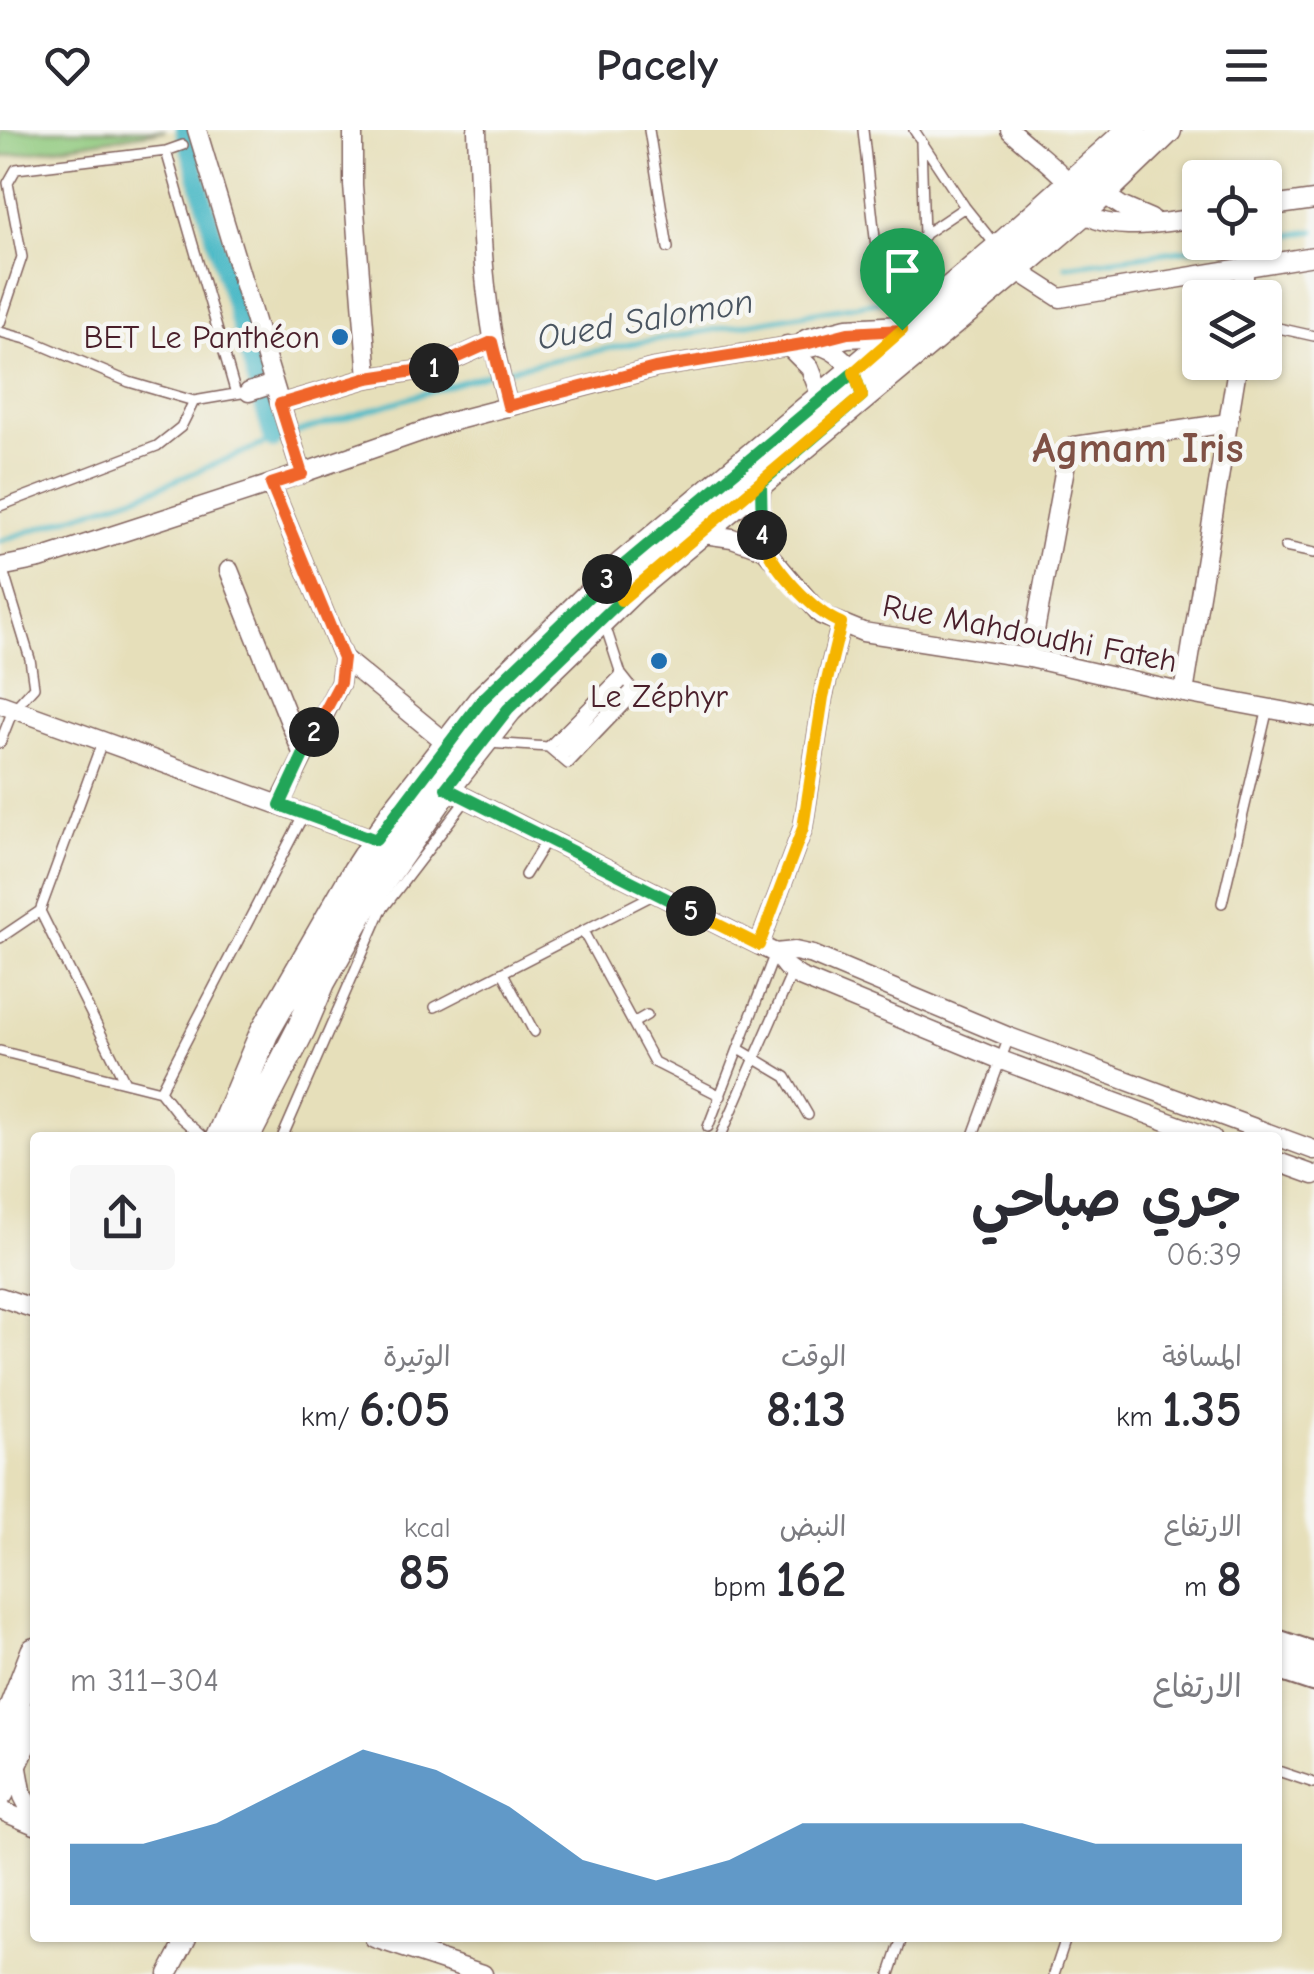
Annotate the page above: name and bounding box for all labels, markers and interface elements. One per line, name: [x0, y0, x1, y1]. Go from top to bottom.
icon: heart: [40, 38, 95, 93]
icon: menu: [1219, 38, 1274, 93]
text: Pacely: [596, 39, 718, 91]
map controls: [1182, 160, 1282, 380]
button: locate: [1182, 160, 1282, 260]
pin: [860, 228, 945, 331]
icon: arrive: [875, 243, 930, 298]
water label: Oued Salomon: [534, 280, 756, 359]
button: layers: [1182, 280, 1282, 380]
place label: BET Le Panthéon: [84, 319, 320, 356]
marker: BET Le Panthéon: [329, 326, 351, 348]
pin: 1: [409, 343, 459, 393]
text: 1: [428, 352, 440, 384]
district label: Agmam Iris: [1032, 424, 1244, 473]
pin: 4: [737, 510, 787, 560]
text: 4: [755, 519, 769, 551]
pin: 3: [582, 554, 632, 604]
text: 3: [600, 563, 614, 595]
street label: Rue Mahdoudhi Fateh: [879, 587, 1180, 680]
marker: Le Zéphyr: [648, 650, 670, 672]
place label: Le Zéphyr: [590, 678, 728, 715]
pin: 2: [289, 707, 339, 757]
text: 2: [307, 716, 321, 748]
pin: 5: [666, 886, 716, 936]
text: 5: [684, 895, 698, 927]
button: share: [70, 1165, 175, 1270]
text: جري صباحي: [971, 1166, 1242, 1230]
text: 06:39: [1166, 1236, 1242, 1273]
text: الوتيرة: [383, 1341, 451, 1373]
text: الوقت: [781, 1341, 846, 1373]
text: المسافة: [1162, 1341, 1242, 1373]
text: 6:05: [359, 1381, 451, 1439]
text: 8:13: [766, 1381, 846, 1439]
text: 1.35: [1162, 1381, 1242, 1439]
text: /km: [301, 1401, 359, 1433]
text: km: [1116, 1401, 1162, 1433]
text: النبض: [779, 1511, 846, 1543]
text: الارتفاع: [1163, 1511, 1242, 1543]
text: kcal: [404, 1512, 451, 1544]
text: 85: [399, 1544, 451, 1602]
text: 162: [776, 1551, 846, 1609]
text: 8: [1216, 1551, 1242, 1609]
text: bpm: [713, 1571, 776, 1603]
text: m: [1184, 1571, 1216, 1603]
text: 304–311 m: [70, 1662, 219, 1699]
text: الارتفاع: [1152, 1668, 1242, 1705]

